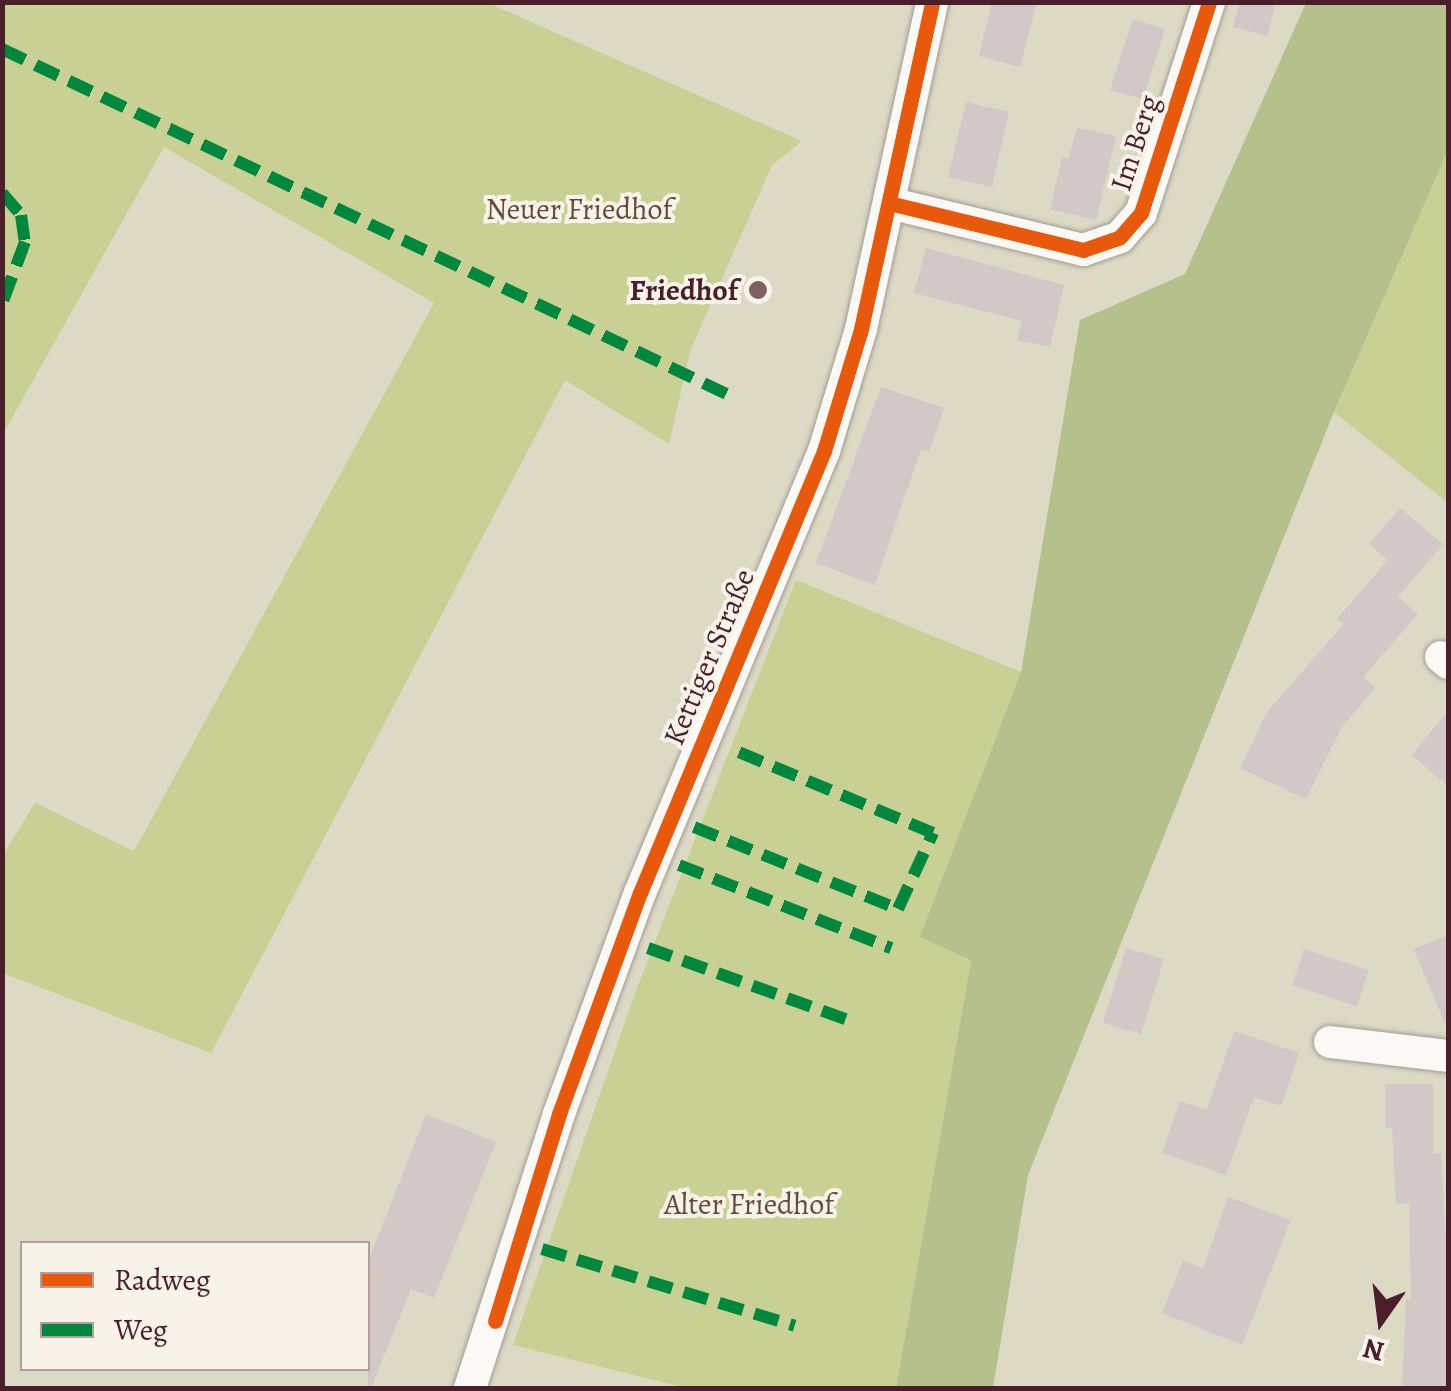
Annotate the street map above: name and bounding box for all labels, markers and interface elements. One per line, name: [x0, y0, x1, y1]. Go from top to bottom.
street label: Im Berg: [1103, 90, 1167, 196]
park label: Neuer Friedhof: [486, 191, 672, 227]
place label: Friedhof: [630, 272, 738, 308]
marker: Friedhof: [747, 279, 769, 301]
street label: Kettiger Straße: [656, 564, 762, 750]
park label: Alter Friedhof: [664, 1186, 834, 1222]
legend: [20, 1241, 370, 1371]
text: Radweg: [114, 1260, 211, 1300]
north arrow: [1331, 1271, 1431, 1371]
text: Weg: [114, 1310, 168, 1350]
text: N: [1359, 1329, 1388, 1371]

